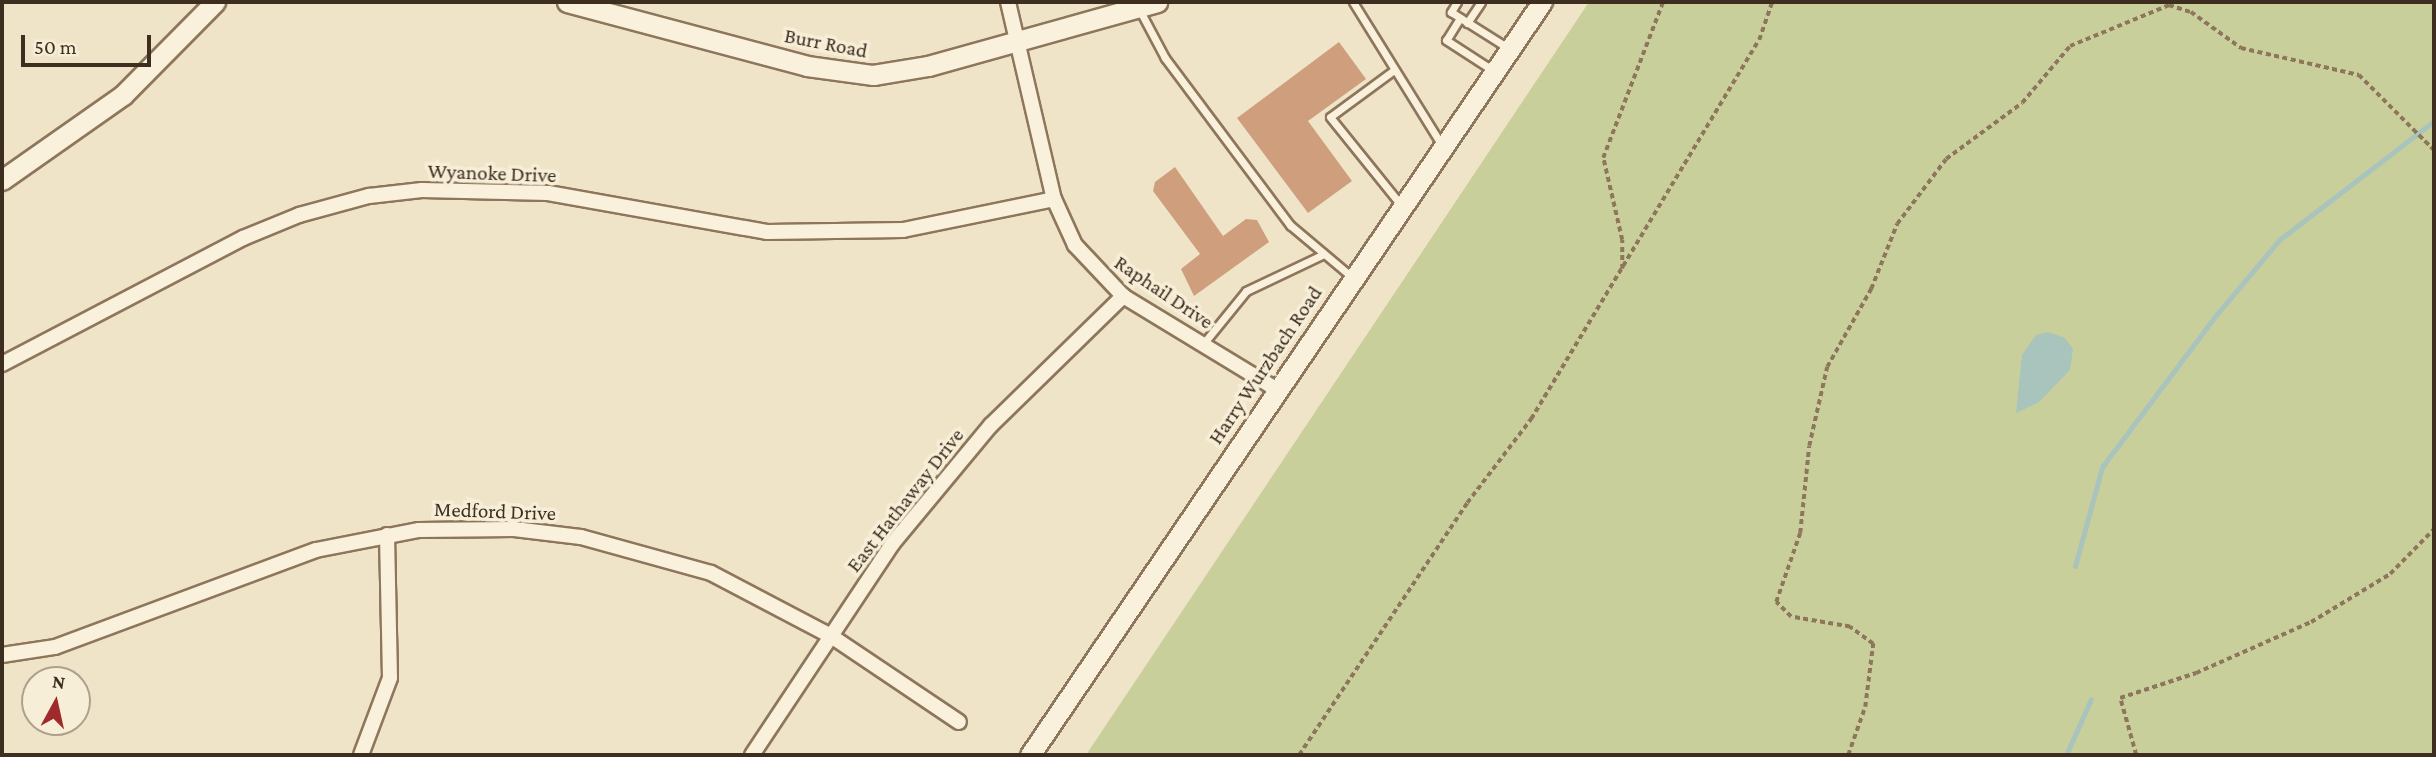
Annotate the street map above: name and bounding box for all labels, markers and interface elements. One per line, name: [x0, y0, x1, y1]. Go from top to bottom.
scale bar: [24, 21, 154, 65]
street label: Burr Road: [782, 23, 870, 63]
text: 50 m: [34, 35, 77, 59]
street label: Wyanoke Drive: [427, 158, 557, 188]
street label: Raphail Drive: [1110, 250, 1218, 334]
street label: Harry Wurzbach Road: [1203, 281, 1327, 449]
street label: East Hathaway Drive: [841, 423, 969, 577]
street label: Medford Drive: [434, 496, 556, 526]
north arrow: [21, 666, 91, 736]
text: N: [51, 670, 67, 693]

